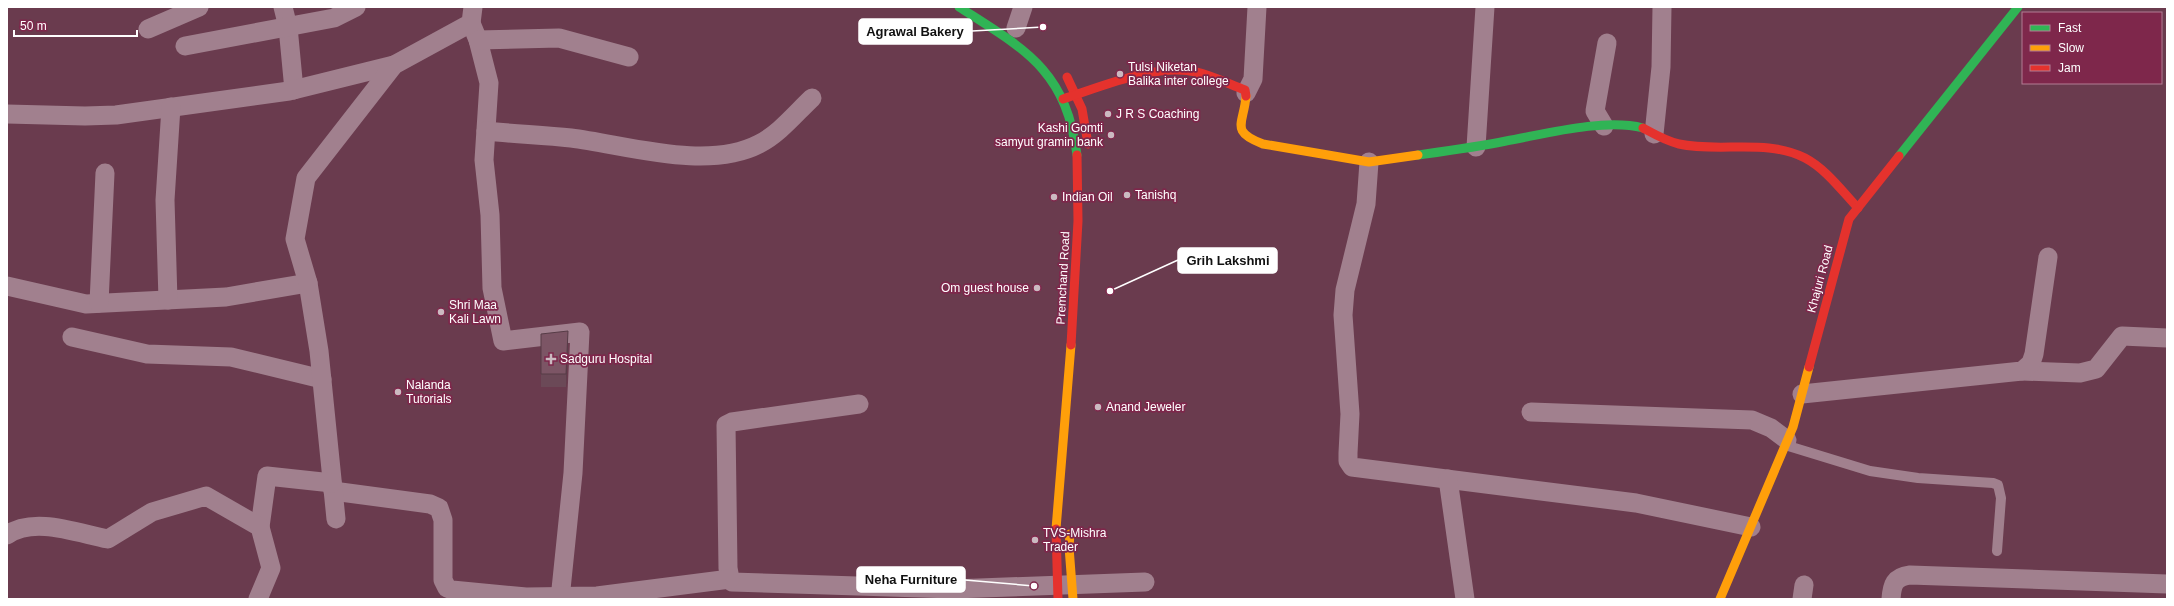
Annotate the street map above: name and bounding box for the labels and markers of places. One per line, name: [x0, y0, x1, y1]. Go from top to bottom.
callout: Agrawal Bakery: [859, 19, 972, 44]
place label: Tulsi Niketan Balika inter college: [1128, 60, 1229, 88]
marker: Tulsi Niketan Balika inter college: [1115, 69, 1125, 79]
place label: J R S Coaching: [1116, 107, 1199, 121]
marker: J R S Coaching: [1103, 109, 1113, 119]
place label: Kashi Gomti samyut gramin bank: [995, 121, 1104, 149]
marker: Kashi Gomti samyut gramin bank: [1106, 130, 1116, 140]
place label: Tanishq: [1135, 188, 1176, 202]
place label: Indian Oil: [1062, 190, 1113, 204]
marker: Tanishq: [1122, 190, 1132, 200]
marker: Indian Oil: [1049, 192, 1059, 202]
callout: Grih Lakshmi: [1178, 248, 1277, 273]
place label: Om guest house: [941, 281, 1029, 295]
marker: Om guest house: [1032, 283, 1042, 293]
place label: Shri Maa Kali Lawn: [449, 298, 501, 326]
marker: Shri Maa Kali Lawn: [436, 307, 446, 317]
place label: Sadguru Hospital: [560, 352, 652, 366]
marker: Sadguru Hospital: [545, 353, 557, 365]
place label: Nalanda Tutorials: [406, 378, 452, 406]
marker: Nalanda Tutorials: [393, 387, 403, 397]
place label: Anand Jeweler: [1106, 400, 1185, 414]
marker: Anand Jeweler: [1093, 402, 1103, 412]
place label: TVS-Mishra Trader: [1043, 526, 1107, 554]
marker: TVS-Mishra Trader: [1030, 535, 1040, 545]
callout: Neha Furniture: [857, 567, 965, 592]

